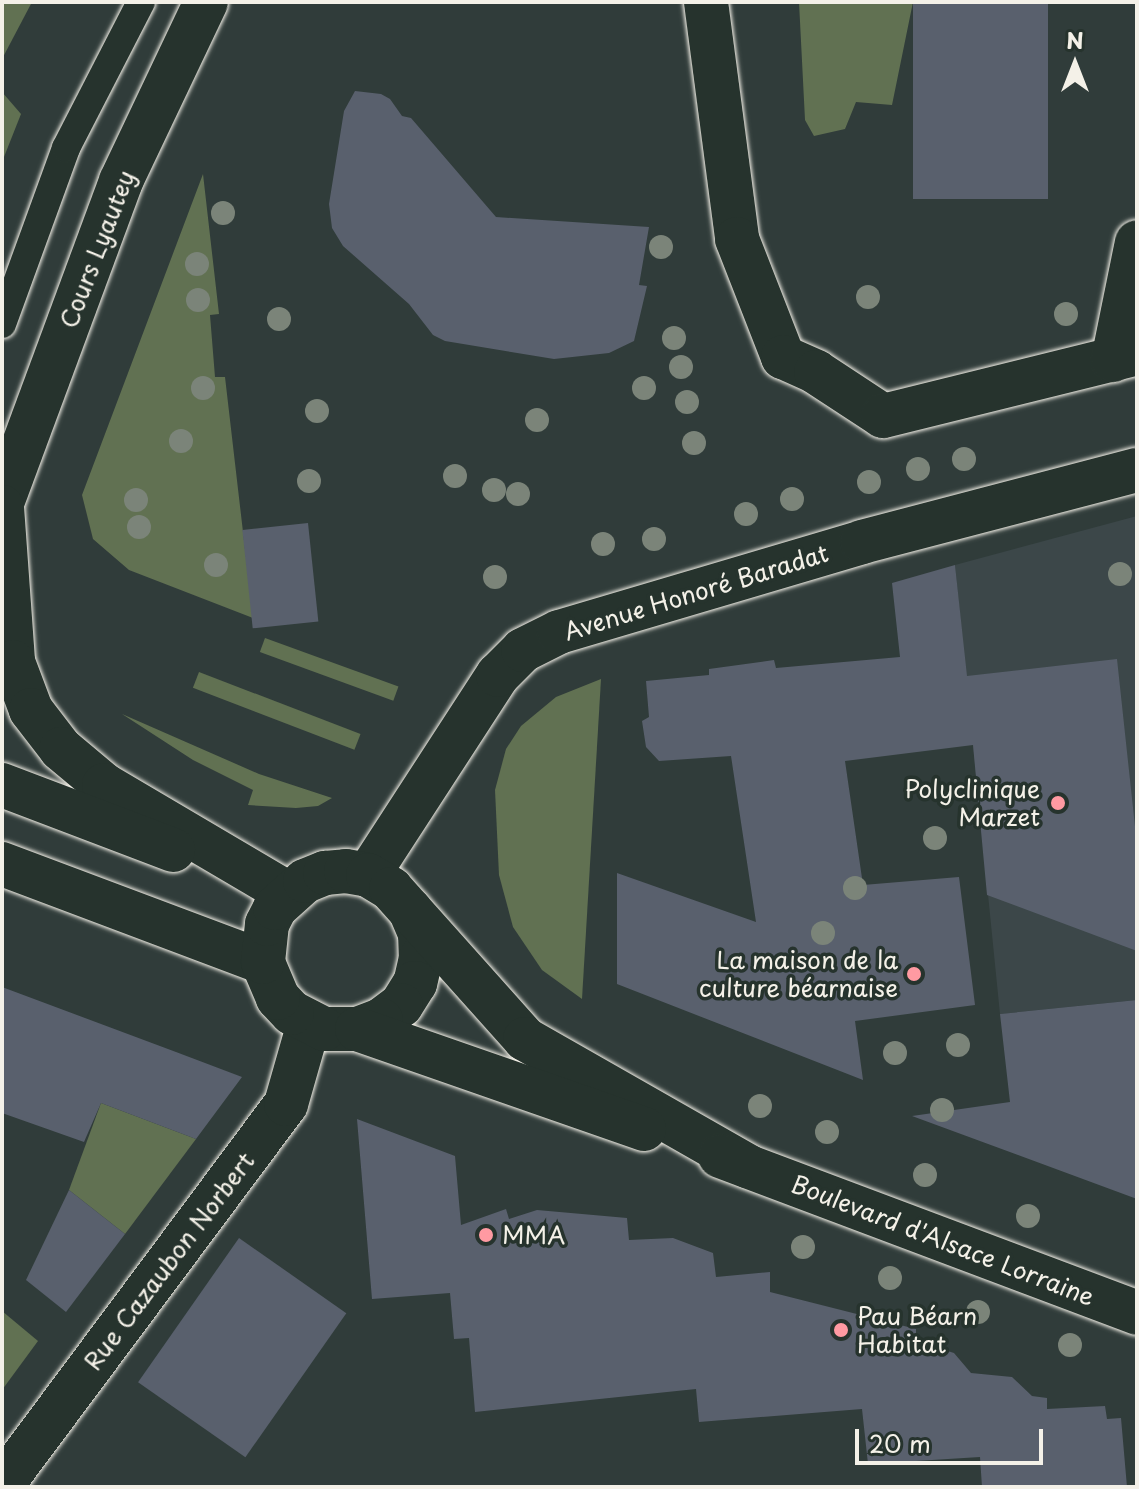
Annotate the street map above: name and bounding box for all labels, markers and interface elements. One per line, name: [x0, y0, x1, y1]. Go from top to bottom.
text: N: [1066, 23, 1084, 56]
north arrow: [1035, 24, 1115, 104]
street label: Cours Lyautey: [54, 166, 140, 332]
street label: Avenue Honoré Baradat: [560, 538, 832, 646]
place label: Polyclinique Marzet: [904, 775, 1040, 831]
marker: Polyclinique Marzet: [1047, 792, 1069, 814]
place label: La maison de la culture béarnaise: [698, 946, 898, 1002]
marker: La maison de la culture béarnaise: [905, 965, 923, 983]
street label: Rue Cazaubon Norbert: [78, 1146, 260, 1376]
street label: Boulevard d'Alsace Lorraine: [787, 1169, 1099, 1311]
place label: MMA: [502, 1221, 565, 1249]
marker: MMA: [477, 1226, 495, 1244]
place label: Pau Béarn Habitat: [857, 1302, 976, 1358]
marker: Pau Béarn Habitat: [832, 1321, 850, 1339]
scale bar: [859, 1413, 1047, 1463]
text: 20 m: [869, 1425, 931, 1461]

